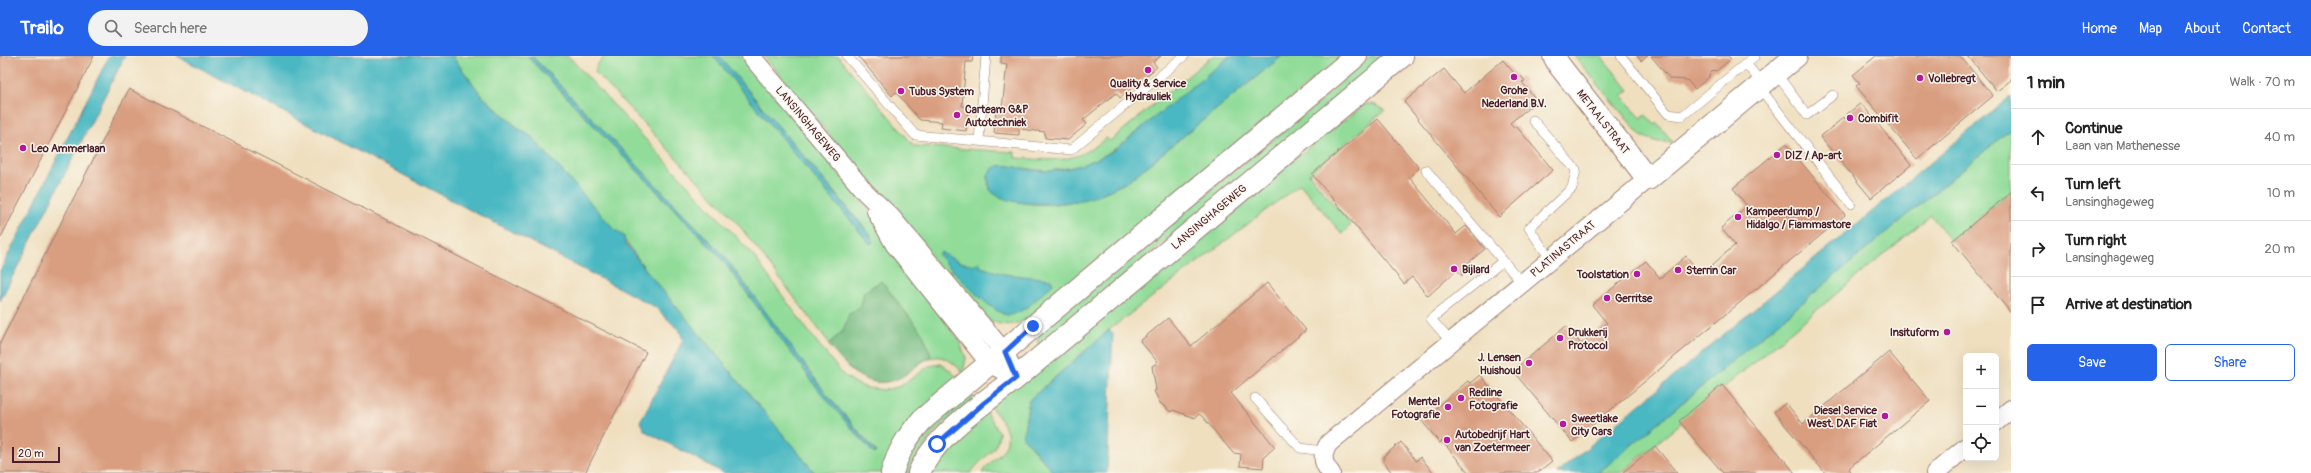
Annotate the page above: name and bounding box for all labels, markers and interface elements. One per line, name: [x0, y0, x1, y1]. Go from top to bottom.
search box: [88, 10, 368, 46]
text: Trailo: [20, 16, 64, 40]
icon: search: [102, 17, 124, 39]
text: Search here: [134, 19, 207, 38]
text: Home: [2082, 20, 2117, 37]
text: Map: [2139, 20, 2162, 37]
text: About: [2184, 20, 2220, 37]
text: Contact: [2242, 20, 2291, 37]
marker: Quality & Service Hydrauliek: [1143, 65, 1153, 75]
marker: Grohe Nederland B.V.: [1509, 72, 1519, 82]
place label: Vollebregt: [1928, 72, 1976, 85]
text: 1 min: [2027, 72, 2065, 93]
marker: Vollebregt: [1915, 73, 1925, 83]
text: Walk · 70 m: [2229, 74, 2295, 90]
place label: Quality & Service Hydrauliek: [1110, 77, 1187, 103]
street label: LANSINGHAGEWEG: [773, 84, 843, 164]
place label: Grohe Nederland B.V.: [1481, 84, 1547, 110]
place label: Tubus System: [908, 85, 974, 98]
marker: Tubus System: [896, 86, 906, 96]
street label: METAALSTRAAT: [1574, 87, 1632, 157]
place label: Carteam G&P Autotechniek: [965, 103, 1028, 129]
marker: Carteam G&P Autotechniek: [952, 110, 962, 120]
place label: Combifit: [1858, 112, 1899, 125]
marker: Combifit: [1845, 113, 1855, 123]
text: Continue: [2065, 119, 2123, 138]
icon: ahead: [2027, 126, 2049, 148]
text: 40 m: [2264, 129, 2295, 145]
text: Laan van Mathenesse: [2065, 138, 2180, 154]
place label: Leo Ammerlaan: [31, 142, 105, 155]
marker: Leo Ammerlaan: [18, 143, 28, 153]
place label: DIZ / Ap-art: [1785, 149, 1842, 162]
marker: DIZ / Ap-art: [1772, 150, 1782, 160]
text: Turn left: [2065, 175, 2121, 194]
street label: LANSINGHAGEWEG: [1169, 182, 1249, 252]
icon: left: [2027, 182, 2049, 204]
text: 10 m: [2267, 185, 2295, 201]
text: Lansinghageweg: [2065, 194, 2154, 210]
place label: Kampeerdump / Hidalgo / Fiammastore: [1746, 205, 1852, 231]
marker: Kampeerdump / Hidalgo / Fiammastore: [1733, 212, 1743, 222]
street label: PLATINASTRAAT: [1528, 218, 1598, 280]
text: Turn right: [2065, 231, 2126, 250]
icon: right: [2027, 238, 2049, 260]
text: 20 m: [2264, 241, 2295, 257]
text: Lansinghageweg: [2065, 250, 2154, 266]
place label: Bijlard: [1462, 263, 1490, 276]
marker: Bijlard: [1449, 264, 1459, 274]
place label: Sterrin Car: [1686, 264, 1737, 277]
marker: Sterrin Car: [1673, 265, 1683, 275]
place label: Toolstation: [1575, 268, 1629, 281]
marker: Toolstation: [1632, 269, 1642, 279]
place label: Gerritse: [1615, 292, 1653, 305]
marker: Gerritse: [1602, 293, 1612, 303]
icon: arrive: [2027, 294, 2049, 316]
text: Arrive at destination: [2065, 295, 2192, 314]
route end: [1024, 317, 1042, 335]
place label: Drukkerij Protocol: [1568, 326, 1608, 352]
place label: Insituform: [1890, 326, 1939, 339]
marker: Insituform: [1942, 327, 1952, 337]
marker: Drukkerij Protocol: [1555, 333, 1565, 343]
button: Save: [2027, 344, 2157, 381]
button: Share: [2165, 344, 2295, 381]
place label: J. Lensen Huishoud: [1478, 351, 1521, 377]
map controls: [1963, 353, 1999, 461]
button: +: [1963, 353, 1999, 389]
marker: J. Lensen Huishoud: [1524, 358, 1534, 368]
place label: Redline Fotografie: [1469, 386, 1518, 412]
button: −: [1963, 389, 1999, 425]
marker: Redline Fotografie: [1456, 393, 1466, 403]
place label: Mentel Fotografie: [1391, 395, 1441, 421]
marker: Mentel Fotografie: [1443, 402, 1453, 412]
place label: Diesel Service West. DAF Fiat: [1807, 404, 1878, 430]
marker: Diesel Service West. DAF Fiat: [1880, 411, 1890, 421]
place label: Sweetlake City Cars: [1571, 412, 1618, 438]
marker: Sweetlake City Cars: [1558, 419, 1568, 429]
button: locate: [1963, 425, 1999, 461]
place label: Autobedrijf Hart van Zoetermeer: [1454, 428, 1531, 454]
route start: [928, 435, 946, 453]
marker: Autobedrijf Hart van Zoetermeer: [1442, 435, 1452, 445]
scale bar: [12, 445, 60, 464]
text: 20 m: [18, 447, 44, 460]

